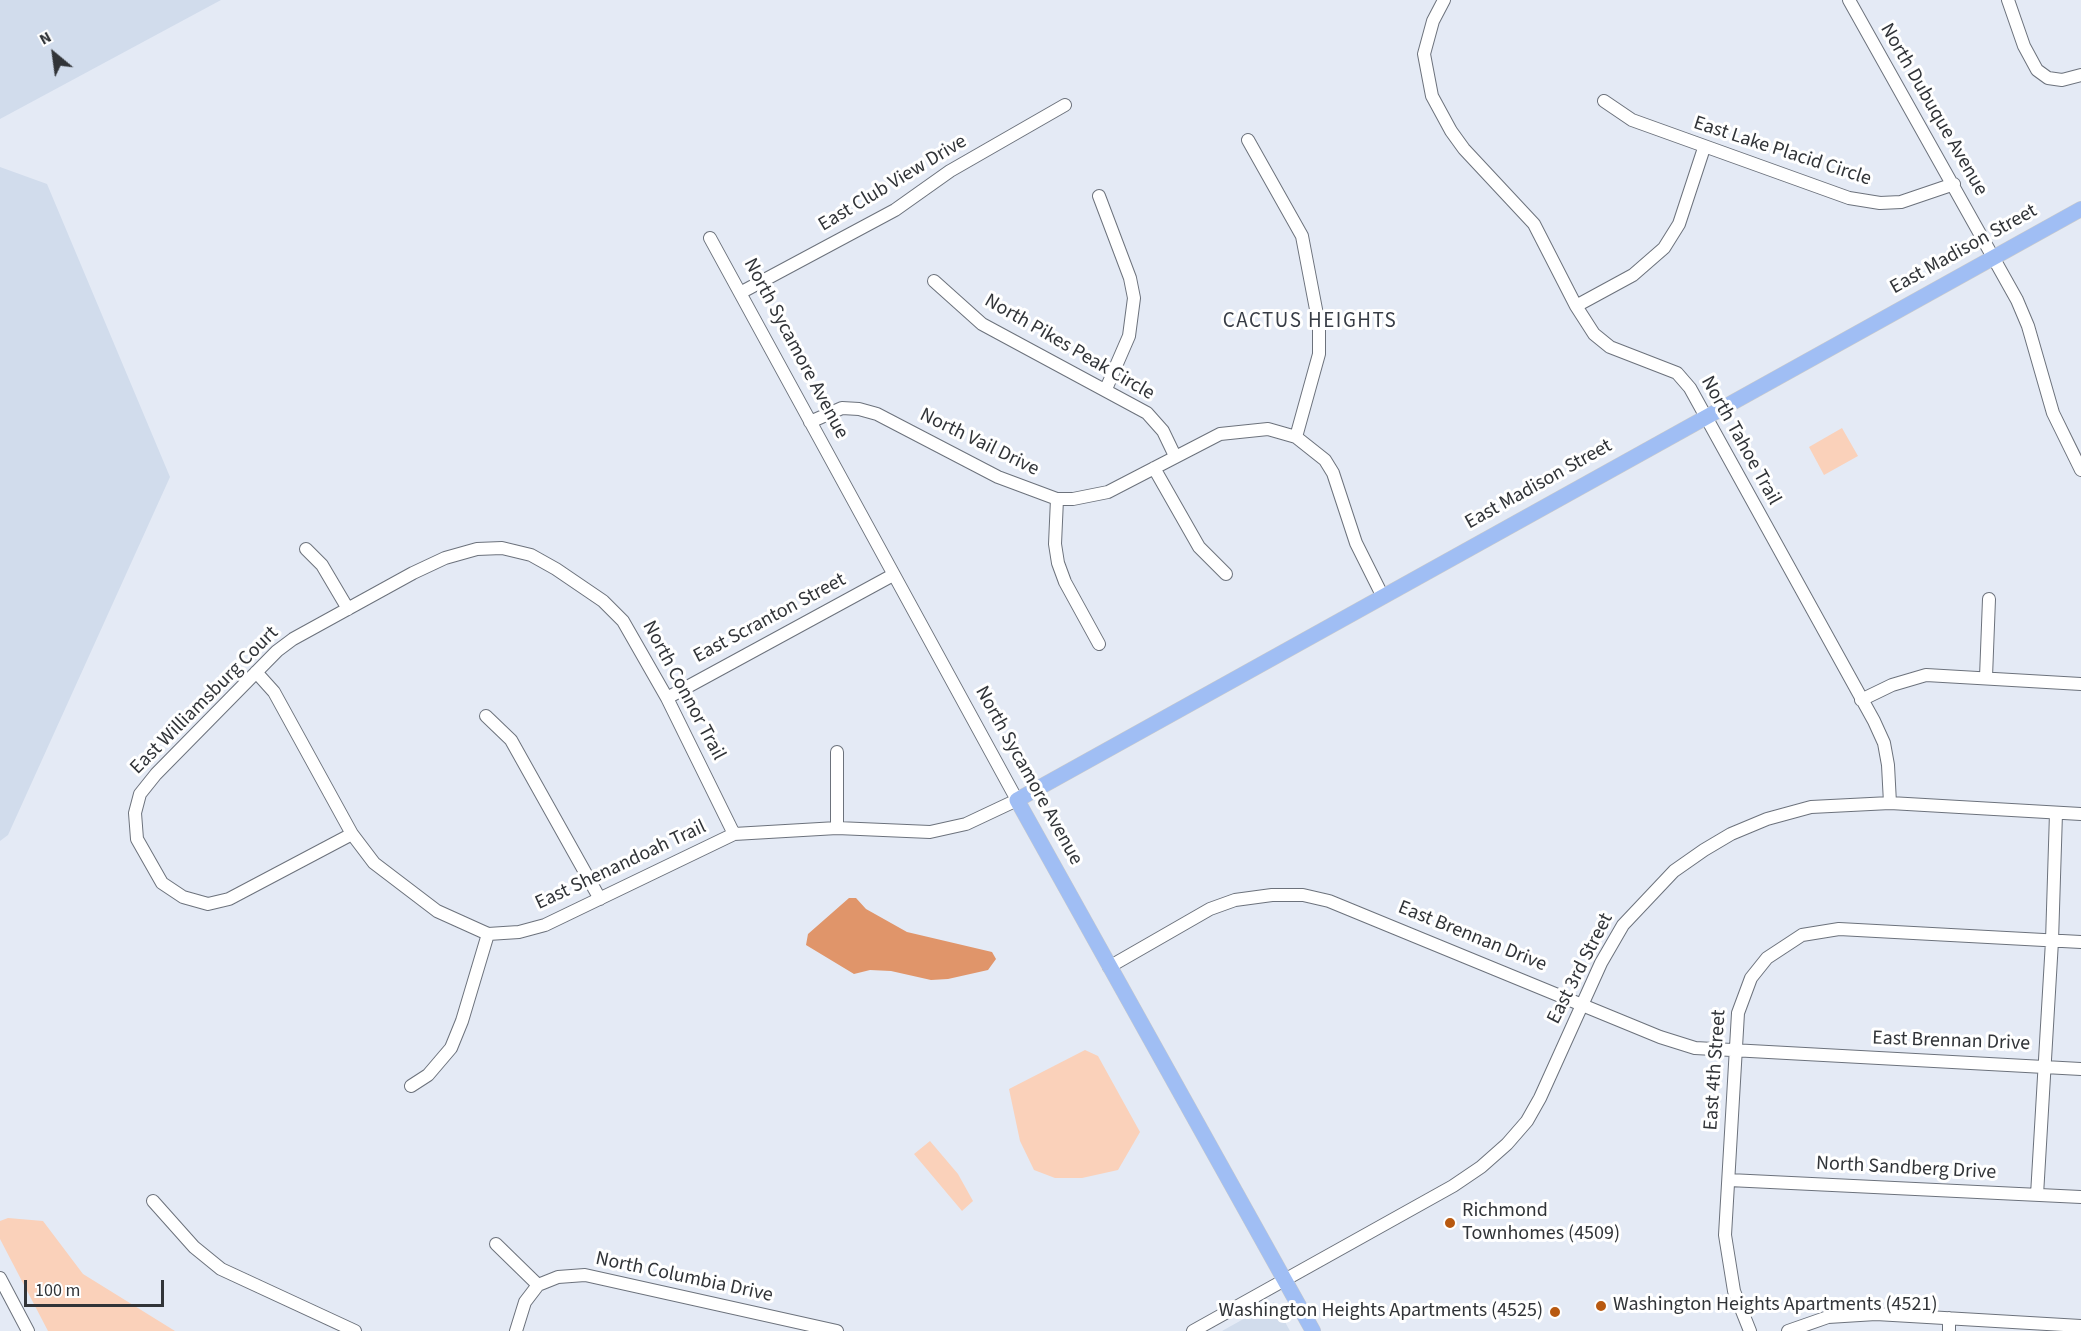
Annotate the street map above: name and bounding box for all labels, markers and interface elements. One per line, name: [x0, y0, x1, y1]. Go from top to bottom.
street label: North Dubuque Avenue: [1874, 20, 1992, 200]
north arrow: [24, 24, 84, 84]
text: N: [35, 26, 55, 50]
street label: East Lake Placid Circle: [1690, 112, 1874, 192]
street label: East Club View Drive: [814, 130, 972, 238]
street label: East Madison Street: [1886, 200, 2042, 300]
street label: North Sycamore Avenue: [737, 255, 853, 443]
street label: North Pikes Peak Circle: [980, 290, 1158, 406]
district label: CACTUS HEIGHTS: [1223, 309, 1397, 335]
street label: North Tahoe Trail: [1695, 372, 1785, 510]
street label: North Vail Drive: [915, 404, 1043, 482]
street label: East Madison Street: [1461, 435, 1617, 535]
street label: East Scranton Street: [690, 569, 850, 669]
street label: North Connor Trail: [636, 617, 730, 765]
street label: East Williamsburg Court: [126, 622, 284, 780]
street label: North Sycamore Avenue: [969, 682, 1087, 870]
street label: East Shenandoah Trail: [532, 816, 710, 916]
street label: East Brennan Drive: [1394, 896, 1550, 978]
street label: East 3rd Street: [1543, 910, 1619, 1028]
street label: East 4th Street: [1700, 1009, 1732, 1131]
street label: East Brennan Drive: [1872, 1027, 2030, 1057]
street label: North Sandberg Drive: [1815, 1152, 1997, 1186]
place label: Richmond Townhomes (4509): [1462, 1200, 1620, 1247]
marker: Richmond Townhomes (4509): [1443, 1216, 1457, 1230]
street label: North Columbia Drive: [593, 1247, 775, 1309]
scale bar: [27, 1268, 166, 1306]
text: 100 m: [35, 1278, 80, 1303]
place label: Washington Heights Apartments (4521): [1613, 1294, 1937, 1318]
marker: Washington Heights Apartments (4521): [1594, 1299, 1608, 1313]
place label: Washington Heights Apartments (4525): [1219, 1300, 1543, 1324]
marker: Washington Heights Apartments (4525): [1548, 1305, 1562, 1319]

